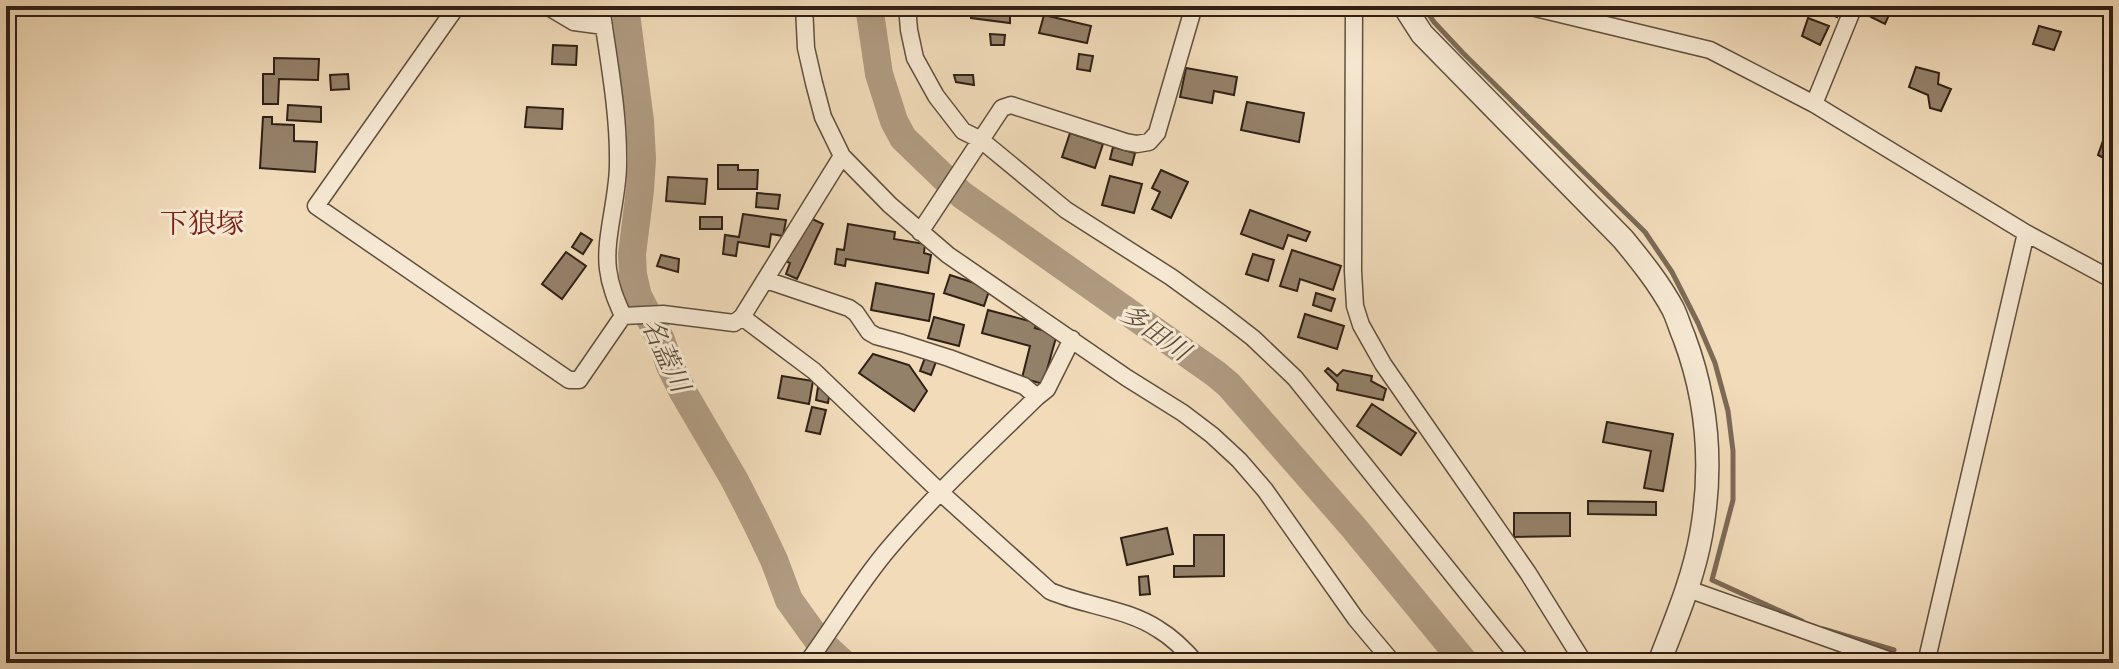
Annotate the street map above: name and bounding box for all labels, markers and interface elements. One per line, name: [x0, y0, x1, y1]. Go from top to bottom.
district label: 下狼塚: [160, 206, 244, 241]
water label: 多田川: [1114, 297, 1199, 369]
water label: 名蓋川: [635, 313, 698, 400]

